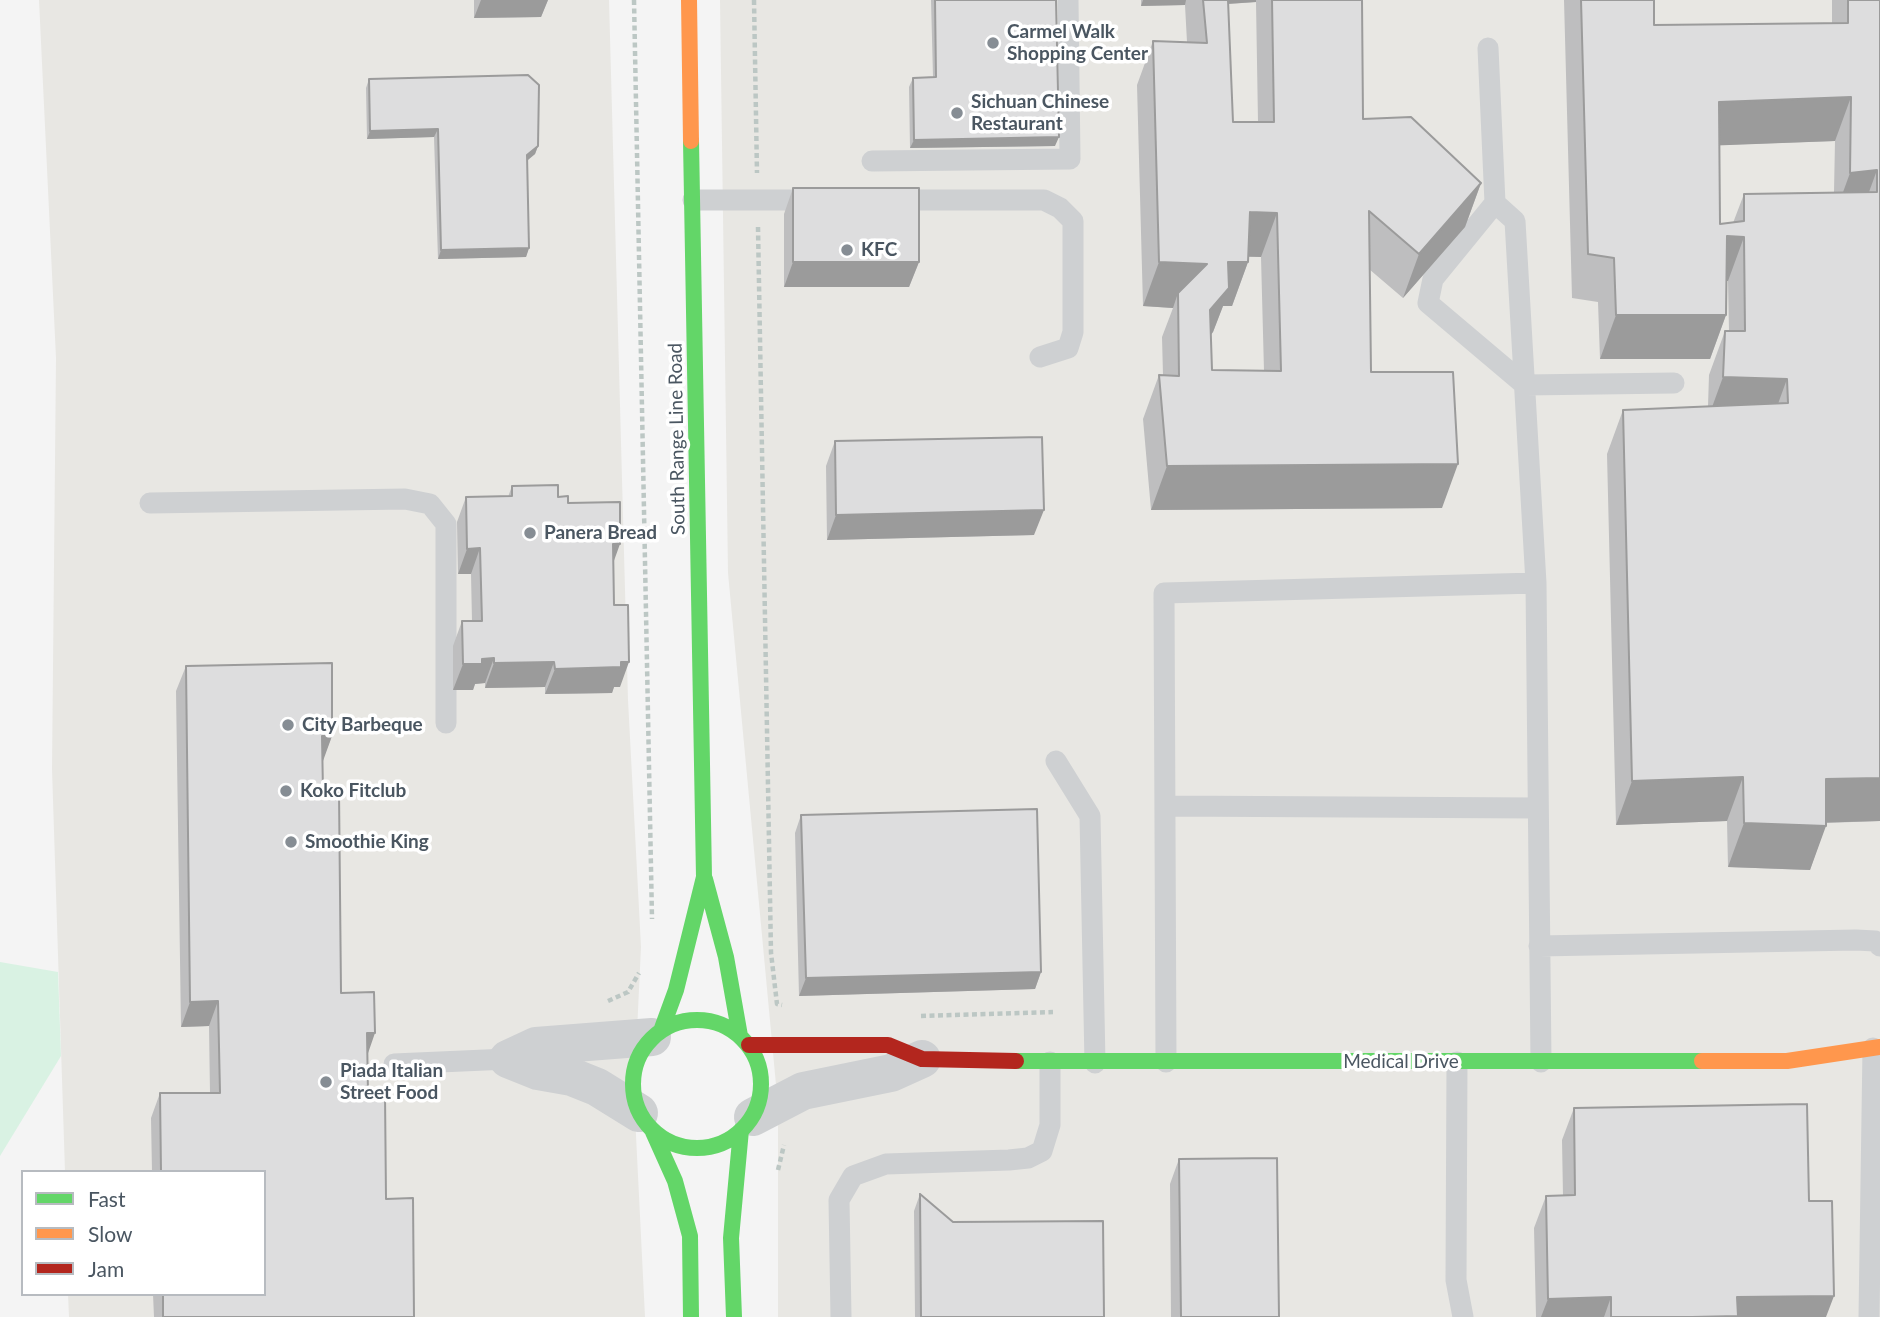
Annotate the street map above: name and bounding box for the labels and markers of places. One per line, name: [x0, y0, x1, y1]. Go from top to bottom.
place label: Carmel Walk Shopping Center: [1007, 21, 1148, 65]
marker: Carmel Walk Shopping Center: [985, 35, 1001, 51]
place label: Sichuan Chinese Restaurant: [971, 91, 1109, 135]
marker: Sichuan Chinese Restaurant: [949, 105, 965, 121]
place label: KFC: [861, 239, 897, 261]
marker: KFC: [839, 242, 855, 258]
place label: Panera Bread: [544, 522, 657, 544]
marker: Panera Bread: [522, 525, 538, 541]
place label: City Barbeque: [302, 714, 423, 736]
marker: City Barbeque: [280, 717, 296, 733]
place label: Koko Fitclub: [300, 780, 406, 802]
marker: Koko Fitclub: [278, 783, 294, 799]
place label: Smoothie King: [305, 831, 429, 853]
marker: Smoothie King: [283, 834, 299, 850]
place label: Piada Italian Street Food: [340, 1060, 443, 1104]
marker: Piada Italian Street Food: [318, 1074, 334, 1090]

